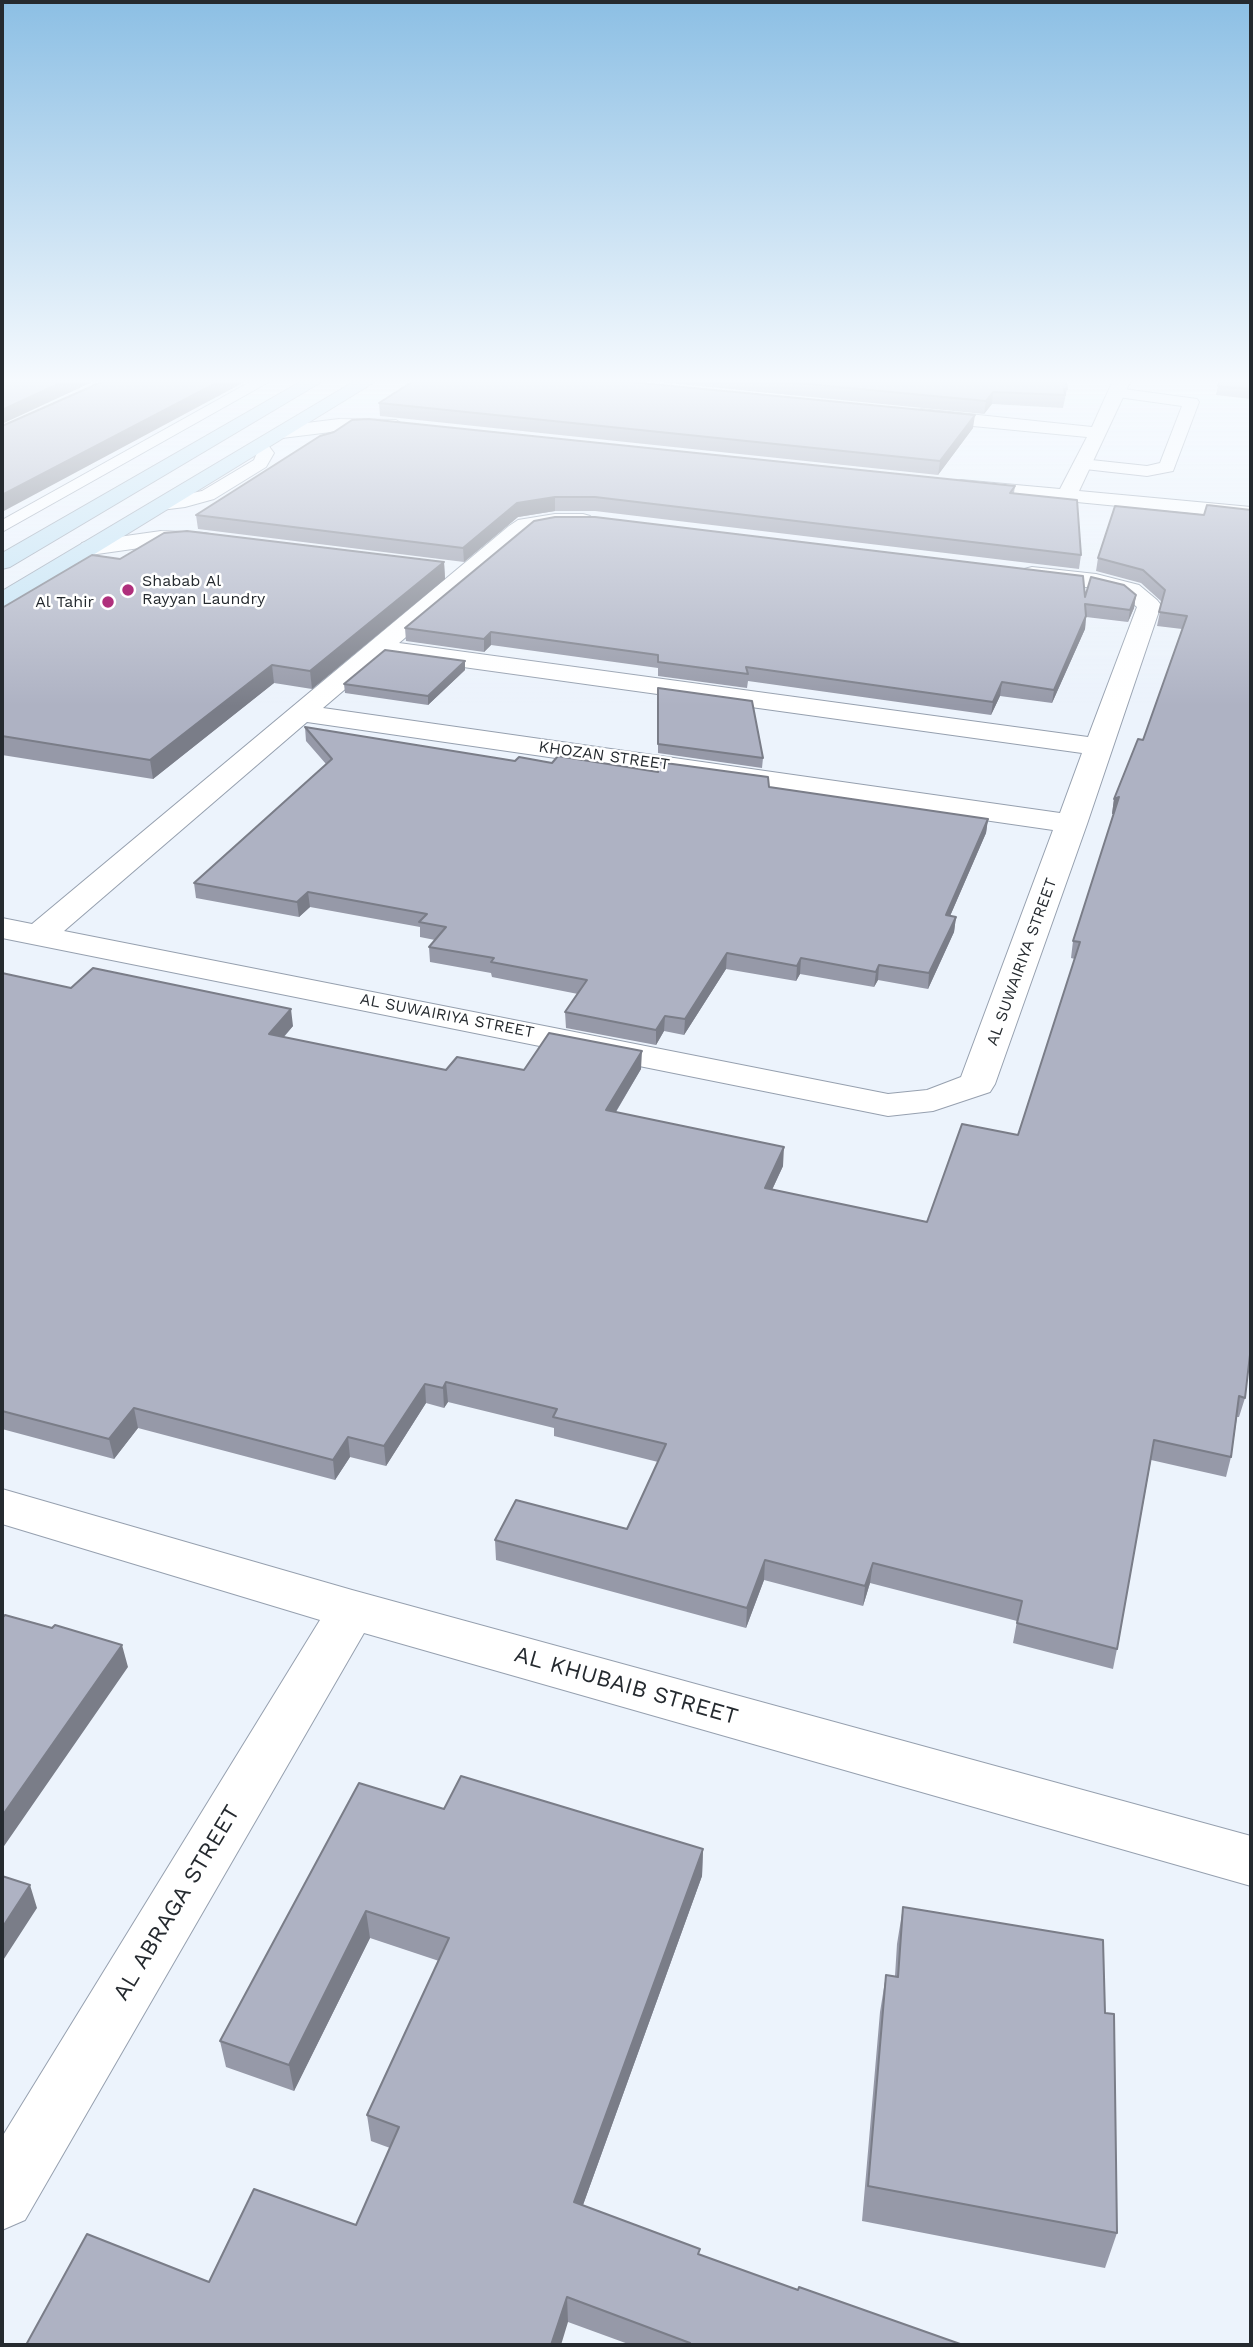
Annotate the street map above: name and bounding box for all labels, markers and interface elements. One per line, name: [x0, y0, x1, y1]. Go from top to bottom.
place label: Shabab Al Rayyan Laundry: [142, 571, 265, 609]
marker: Shabab Al Rayyan Laundry: [120, 582, 136, 598]
place label: Al Tahir: [35, 592, 94, 612]
marker: Al Tahir: [100, 594, 116, 610]
street label: KHOZAN STREET: [537, 737, 671, 775]
street label: AL SUWAIRIYA STREET: [983, 876, 1061, 1048]
street label: AL SUWAIRIYA STREET: [358, 990, 536, 1042]
street label: AL KHUBAIB STREET: [511, 1641, 741, 1731]
street label: AL ABRAGA STREET: [108, 1800, 246, 2006]

